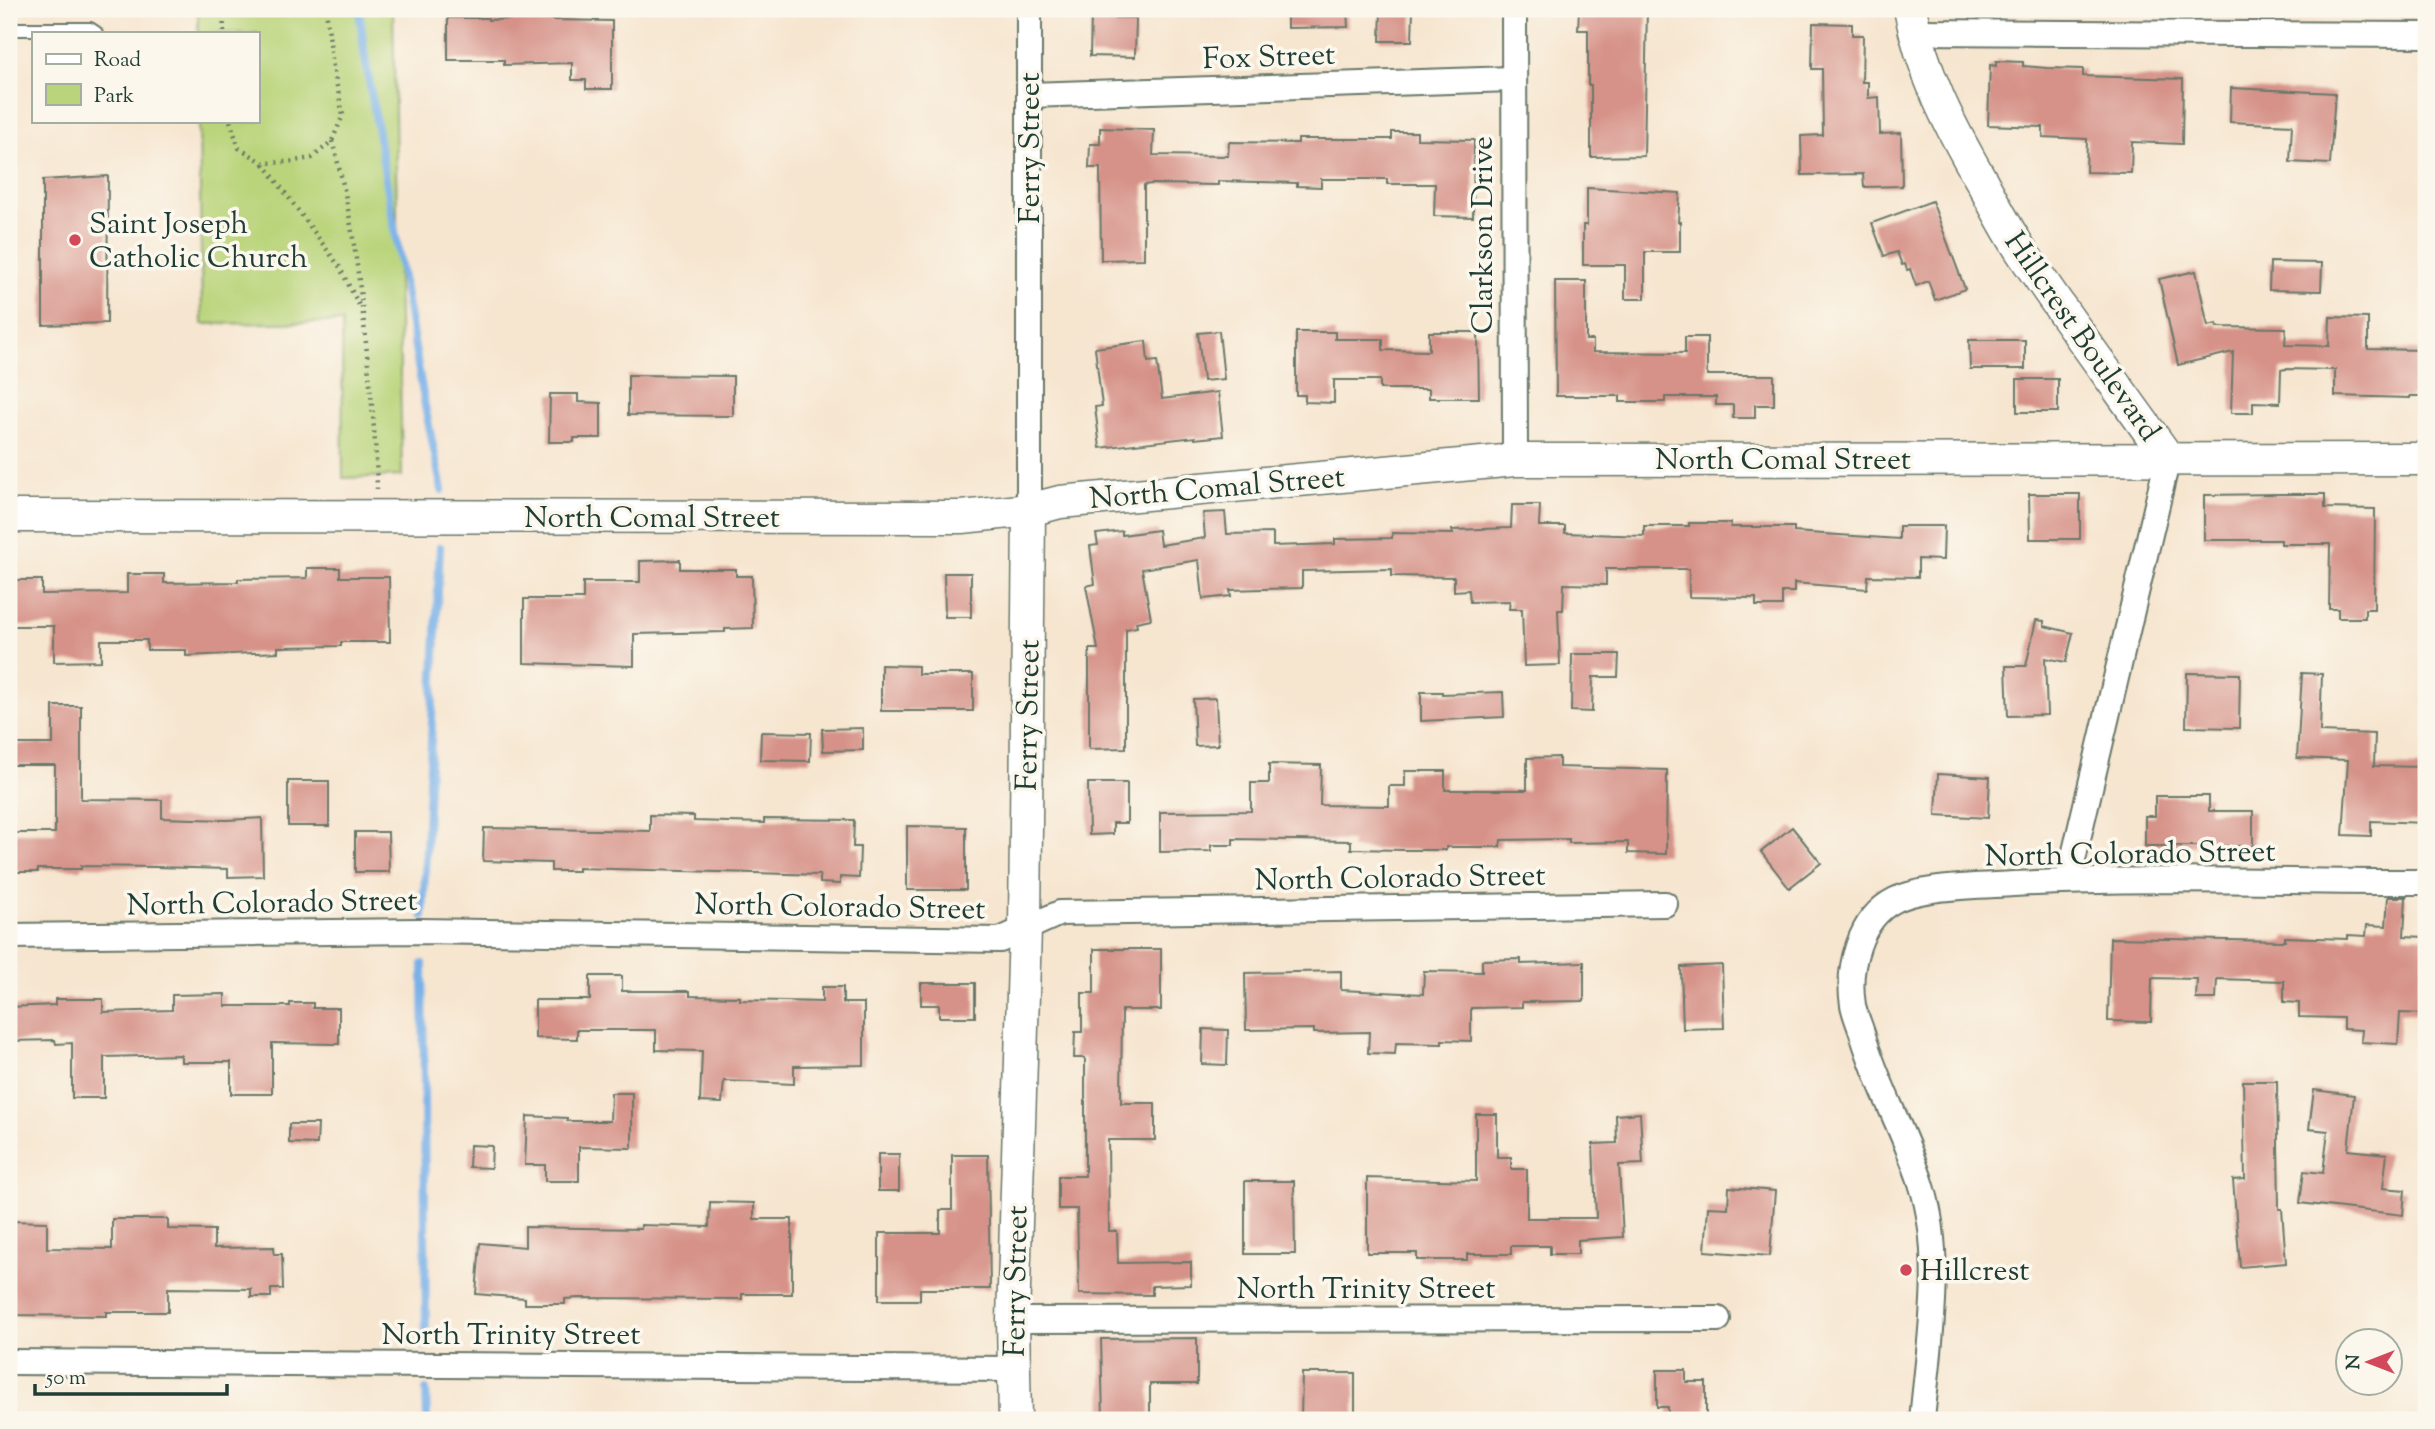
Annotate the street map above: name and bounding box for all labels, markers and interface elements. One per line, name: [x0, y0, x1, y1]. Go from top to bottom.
legend: [32, 32, 259, 122]
street label: Fox Street: [1202, 35, 1336, 82]
text: Road: [94, 46, 141, 76]
street label: Ferry Street: [1010, 72, 1053, 224]
text: Park: [94, 82, 135, 112]
street label: Clarkson Drive: [1463, 136, 1506, 334]
place label: Saint Joseph Catholic Church: [89, 204, 308, 281]
street label: Hillcrest Boulevard: [1992, 224, 2170, 451]
marker: Saint Joseph Catholic Church: [67, 232, 83, 248]
street label: North Comal Street: [1655, 440, 1911, 483]
street label: North Comal Street: [1088, 457, 1347, 522]
street label: North Comal Street: [524, 498, 780, 541]
street label: Ferry Street: [1007, 639, 1052, 791]
street label: North Colorado Street: [1984, 831, 2276, 880]
street label: North Colorado Street: [1254, 855, 1546, 904]
street label: North Colorado Street: [126, 880, 418, 929]
street label: North Colorado Street: [694, 884, 986, 933]
street label: Ferry Street: [995, 1205, 1040, 1357]
place label: Hillcrest: [1920, 1251, 2030, 1294]
marker: Hillcrest: [1898, 1262, 1914, 1278]
street label: North Trinity Street: [1237, 1269, 1495, 1312]
street label: North Trinity Street: [382, 1315, 640, 1358]
north arrow: [2334, 1328, 2404, 1398]
scale bar: [35, 1352, 228, 1396]
text: N: [2341, 1354, 2368, 1370]
text: 50 m: [45, 1364, 86, 1394]

